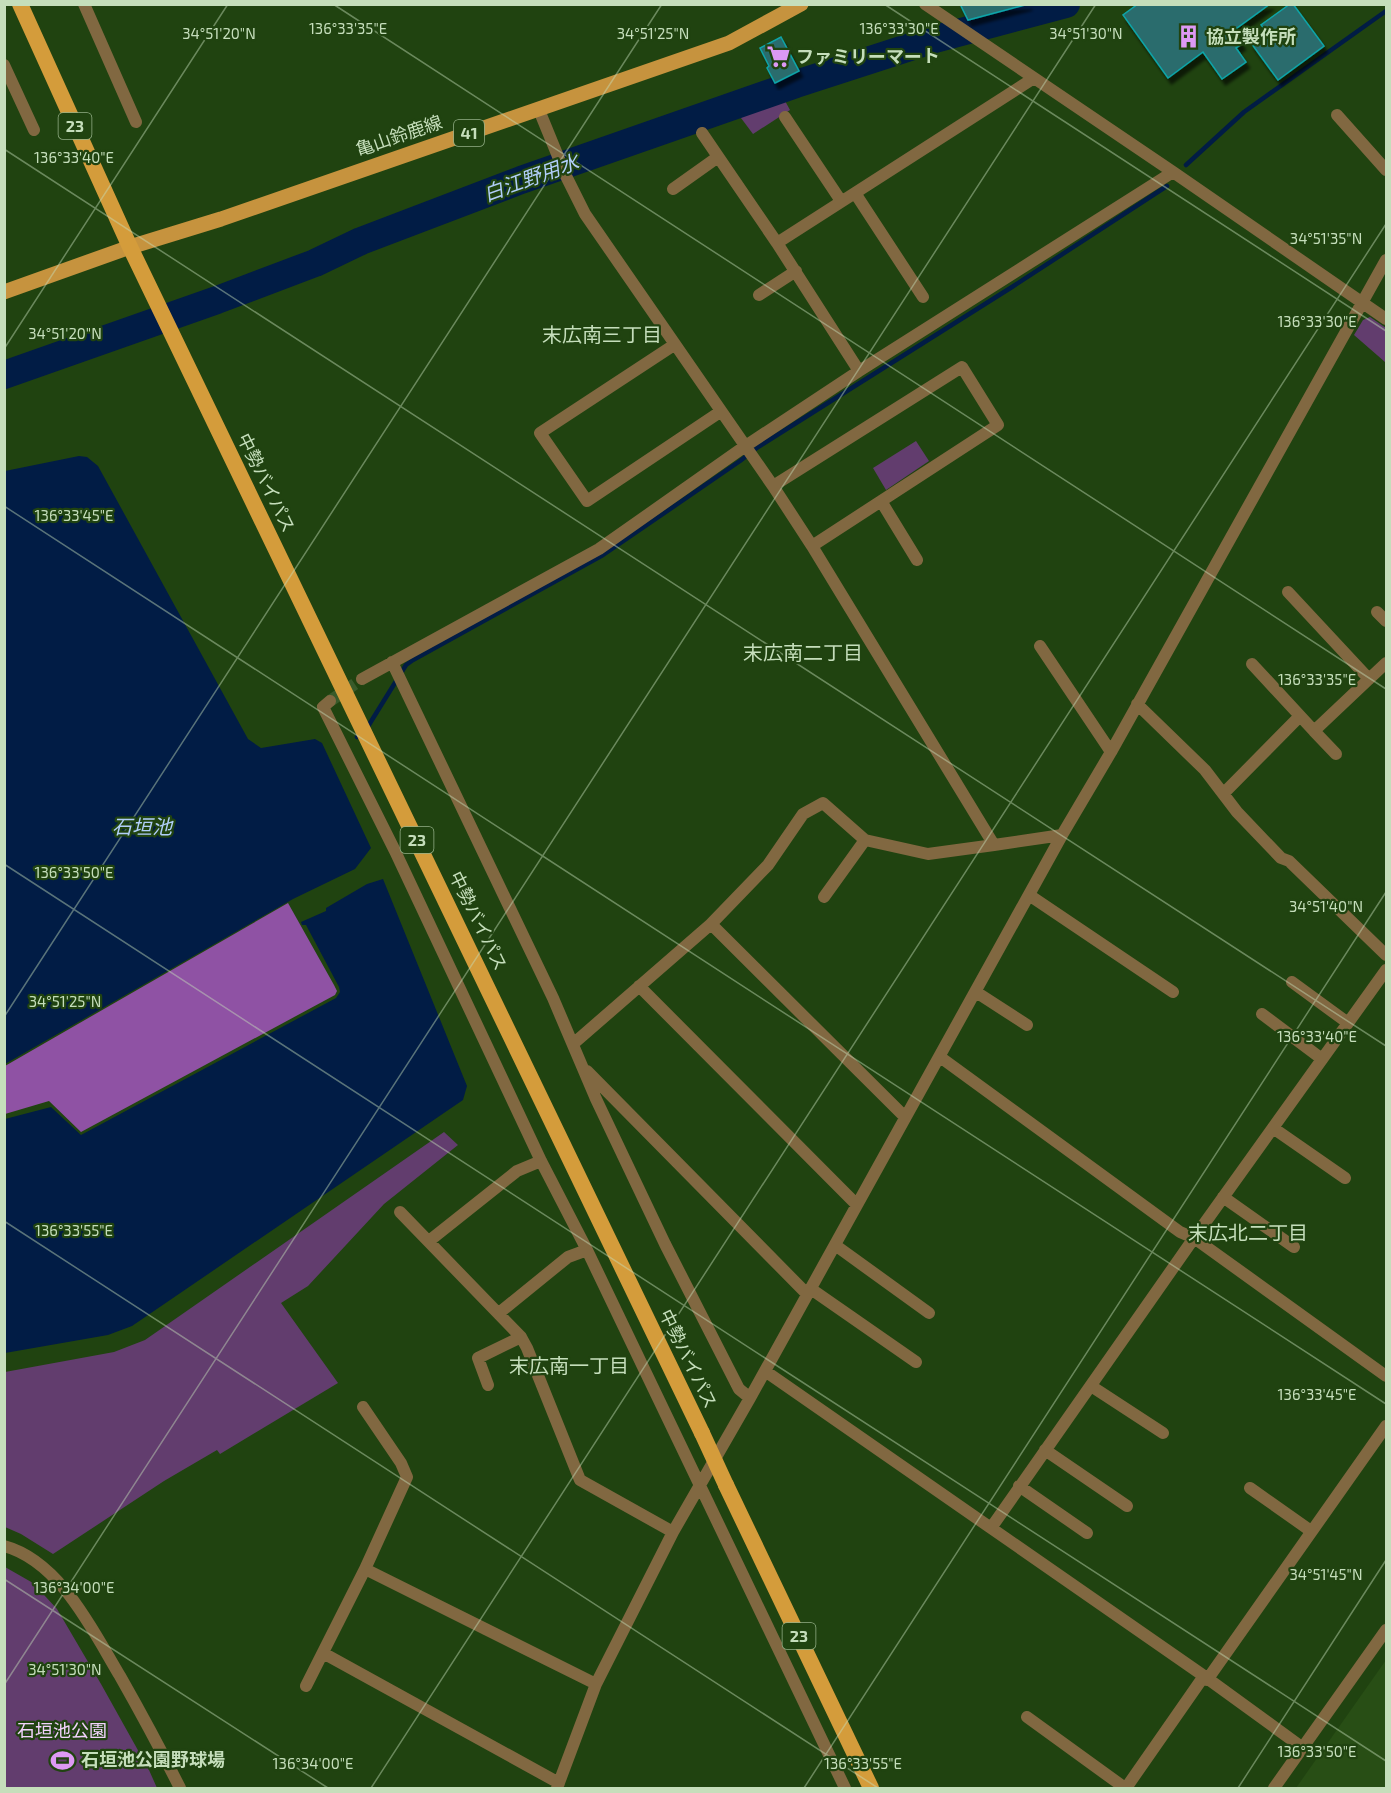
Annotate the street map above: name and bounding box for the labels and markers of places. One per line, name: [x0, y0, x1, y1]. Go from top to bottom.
building icon: 協立製作所: [1175, 24, 1201, 50]
place label: 協立製作所: [1206, 25, 1296, 47]
supermarket icon: ファミリーマート: [765, 44, 791, 70]
place label: ファミリーマート: [796, 45, 940, 67]
sports icon: 石垣池公園野球場: [50, 1747, 76, 1773]
place label: 石垣池公園野球場: [81, 1748, 225, 1770]

